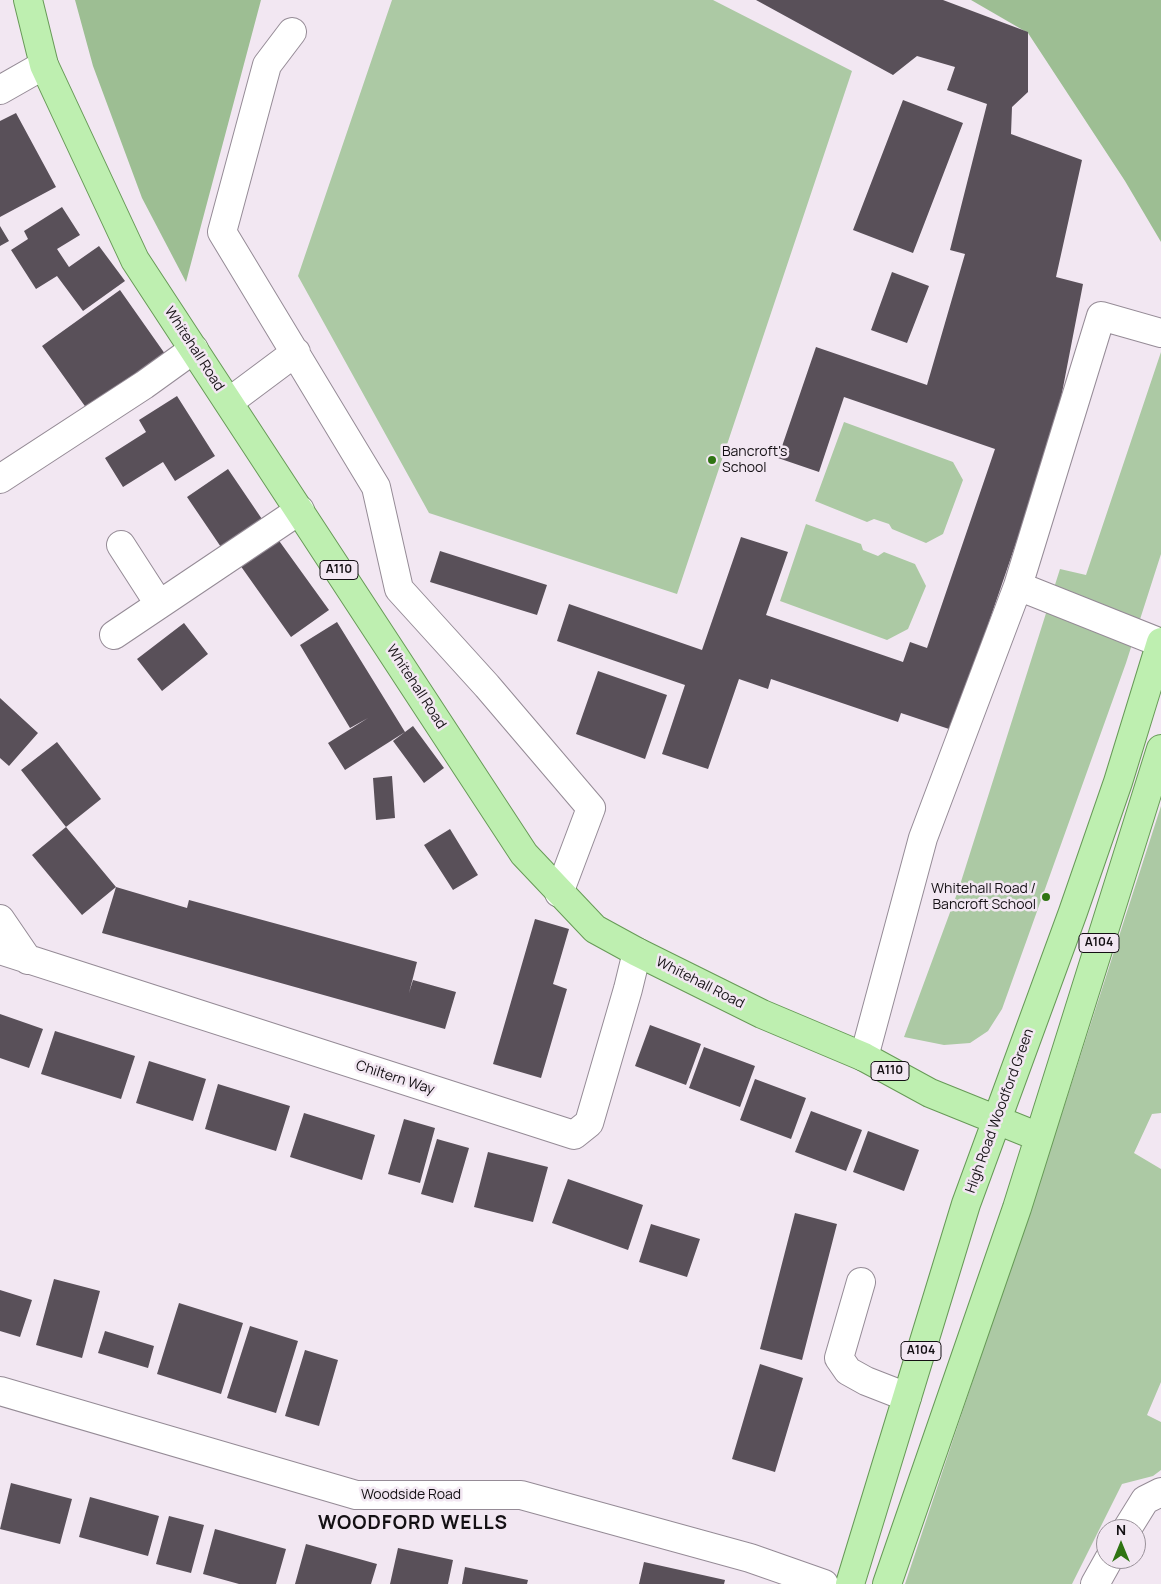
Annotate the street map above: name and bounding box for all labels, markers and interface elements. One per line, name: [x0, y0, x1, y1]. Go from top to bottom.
street label: Whitehall Road: [161, 304, 227, 394]
place label: Bancroft's School: [722, 444, 787, 477]
marker: Bancroft's School: [706, 454, 718, 466]
road number: A110: [320, 560, 358, 580]
street label: Whitehall Road: [383, 642, 449, 732]
place label: Whitehall Road / Bancroft School: [931, 881, 1036, 914]
marker: Whitehall Road / Bancroft School: [1040, 891, 1052, 903]
road number: A104: [1079, 934, 1119, 952]
street label: Whitehall Road: [653, 954, 747, 1012]
street label: High Road Woodford Green: [962, 1027, 1038, 1195]
street label: Chiltern Way: [354, 1057, 436, 1099]
road number: A110: [871, 1062, 909, 1080]
road number: A104: [901, 1342, 941, 1360]
street label: Woodside Road: [361, 1487, 461, 1503]
district label: WOODFORD WELLS: [316, 1513, 510, 1535]
north arrow: [1096, 1519, 1146, 1569]
text: N: [1116, 1520, 1126, 1539]

